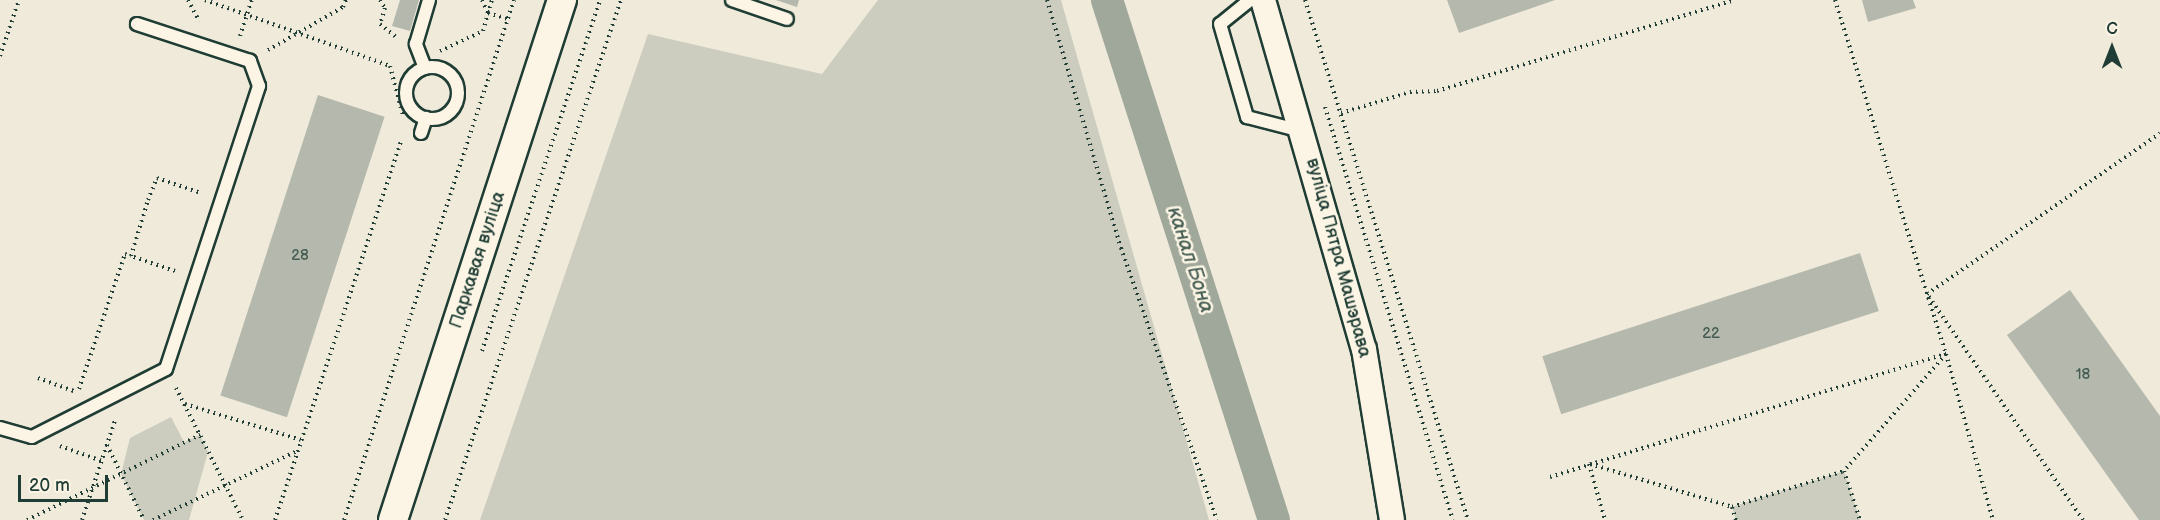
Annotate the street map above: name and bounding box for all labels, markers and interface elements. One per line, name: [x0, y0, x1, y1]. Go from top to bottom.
north arrow: [2082, 18, 2142, 78]
text: С: [2106, 20, 2118, 39]
street label: вуліца Пятра Машэрава: [1301, 156, 1375, 360]
street label: Паркавая вуліца: [446, 189, 510, 331]
water label: канал Бона: [1162, 204, 1218, 316]
house number: 28: [291, 247, 309, 265]
house number: 22: [1702, 325, 1720, 343]
house number: 18: [2076, 366, 2090, 384]
scale bar: [21, 463, 111, 501]
text: 20 m: [29, 475, 70, 496]

